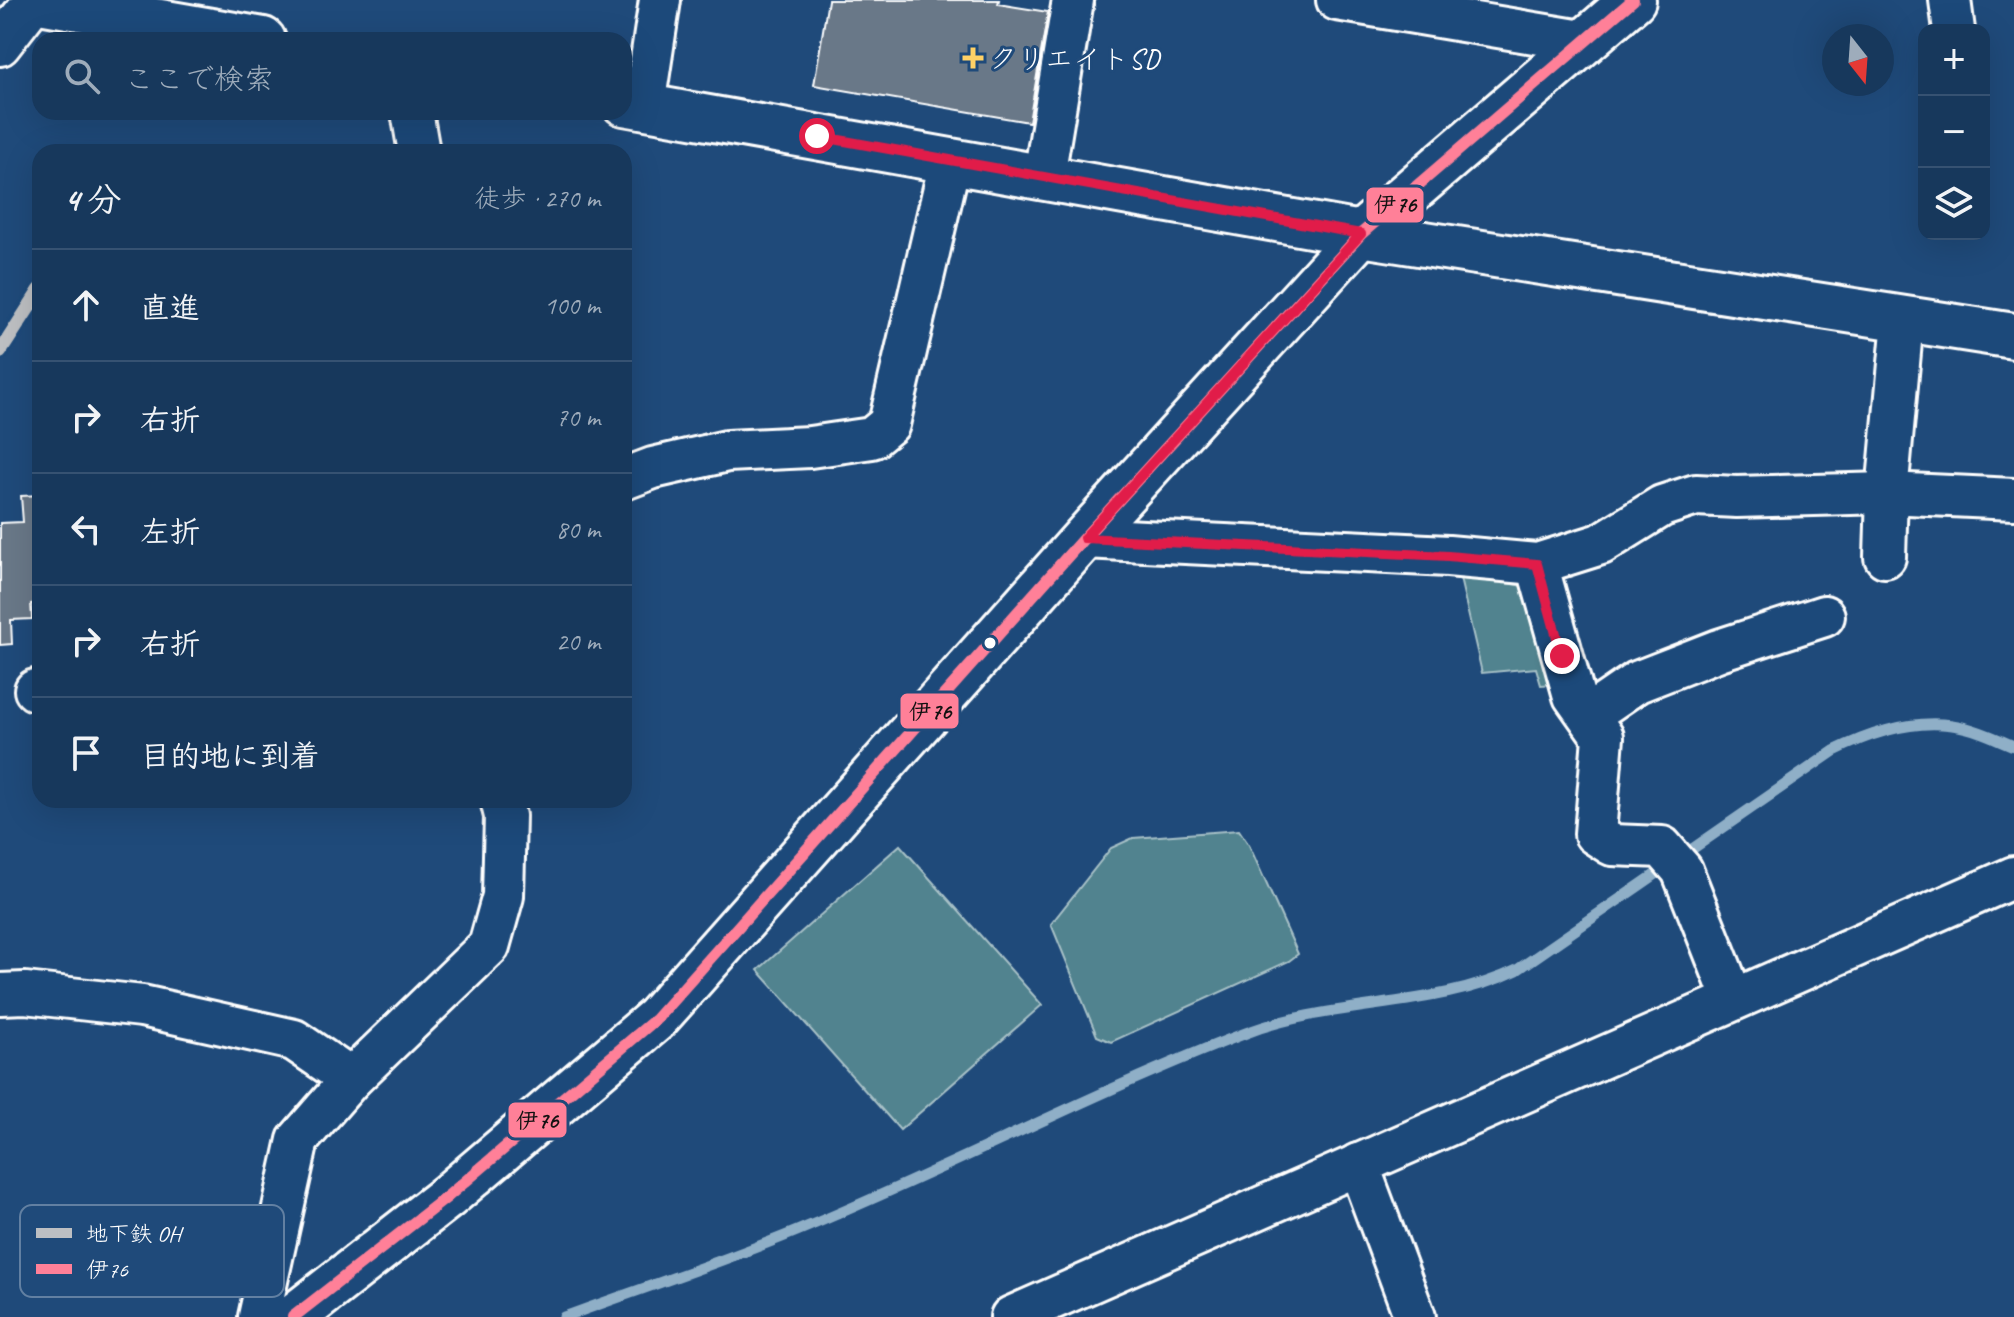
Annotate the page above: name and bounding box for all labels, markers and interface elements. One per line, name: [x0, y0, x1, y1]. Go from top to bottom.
north arrow: [1822, 24, 1894, 96]
map controls: [1918, 24, 1990, 240]
button: +: [1918, 24, 1990, 96]
search box: [32, 32, 632, 120]
place label: クリエイトSD: [989, 41, 1161, 76]
marker: クリエイトSD: [964, 49, 982, 67]
icon: search: [60, 54, 104, 98]
text: ここで検索: [124, 60, 274, 98]
button: −: [1918, 96, 1990, 168]
route start: [799, 118, 835, 154]
button: layers: [1918, 168, 1990, 240]
text: 4 分: [64, 178, 122, 221]
text: 徒歩 · 270 m: [475, 182, 600, 215]
line badge: 伊76: [1365, 186, 1425, 224]
text: 伊76: [1374, 191, 1418, 219]
icon: ahead: [64, 283, 108, 327]
text: 直進: [140, 289, 200, 327]
text: 100 m: [544, 289, 600, 322]
icon: right: [64, 395, 108, 439]
text: 右折: [140, 401, 200, 439]
text: 70 m: [556, 401, 600, 434]
icon: left: [64, 507, 108, 551]
text: 左折: [140, 513, 200, 551]
text: 80 m: [556, 513, 600, 546]
icon: right: [64, 619, 108, 663]
text: 右折: [140, 625, 200, 663]
text: 20 m: [556, 625, 600, 658]
unlabelled marker: [982, 635, 998, 651]
route end: [1544, 638, 1580, 674]
line badge: 伊76: [899, 692, 960, 730]
text: 伊76: [909, 698, 953, 726]
icon: arrive: [64, 731, 108, 775]
text: 目的地に到着: [140, 737, 320, 775]
line badge: 伊76: [507, 1101, 568, 1139]
text: 伊76: [516, 1107, 560, 1135]
legend: [20, 1205, 284, 1297]
text: 地下鉄 OH: [86, 1220, 184, 1248]
text: 伊76: [86, 1256, 129, 1284]

